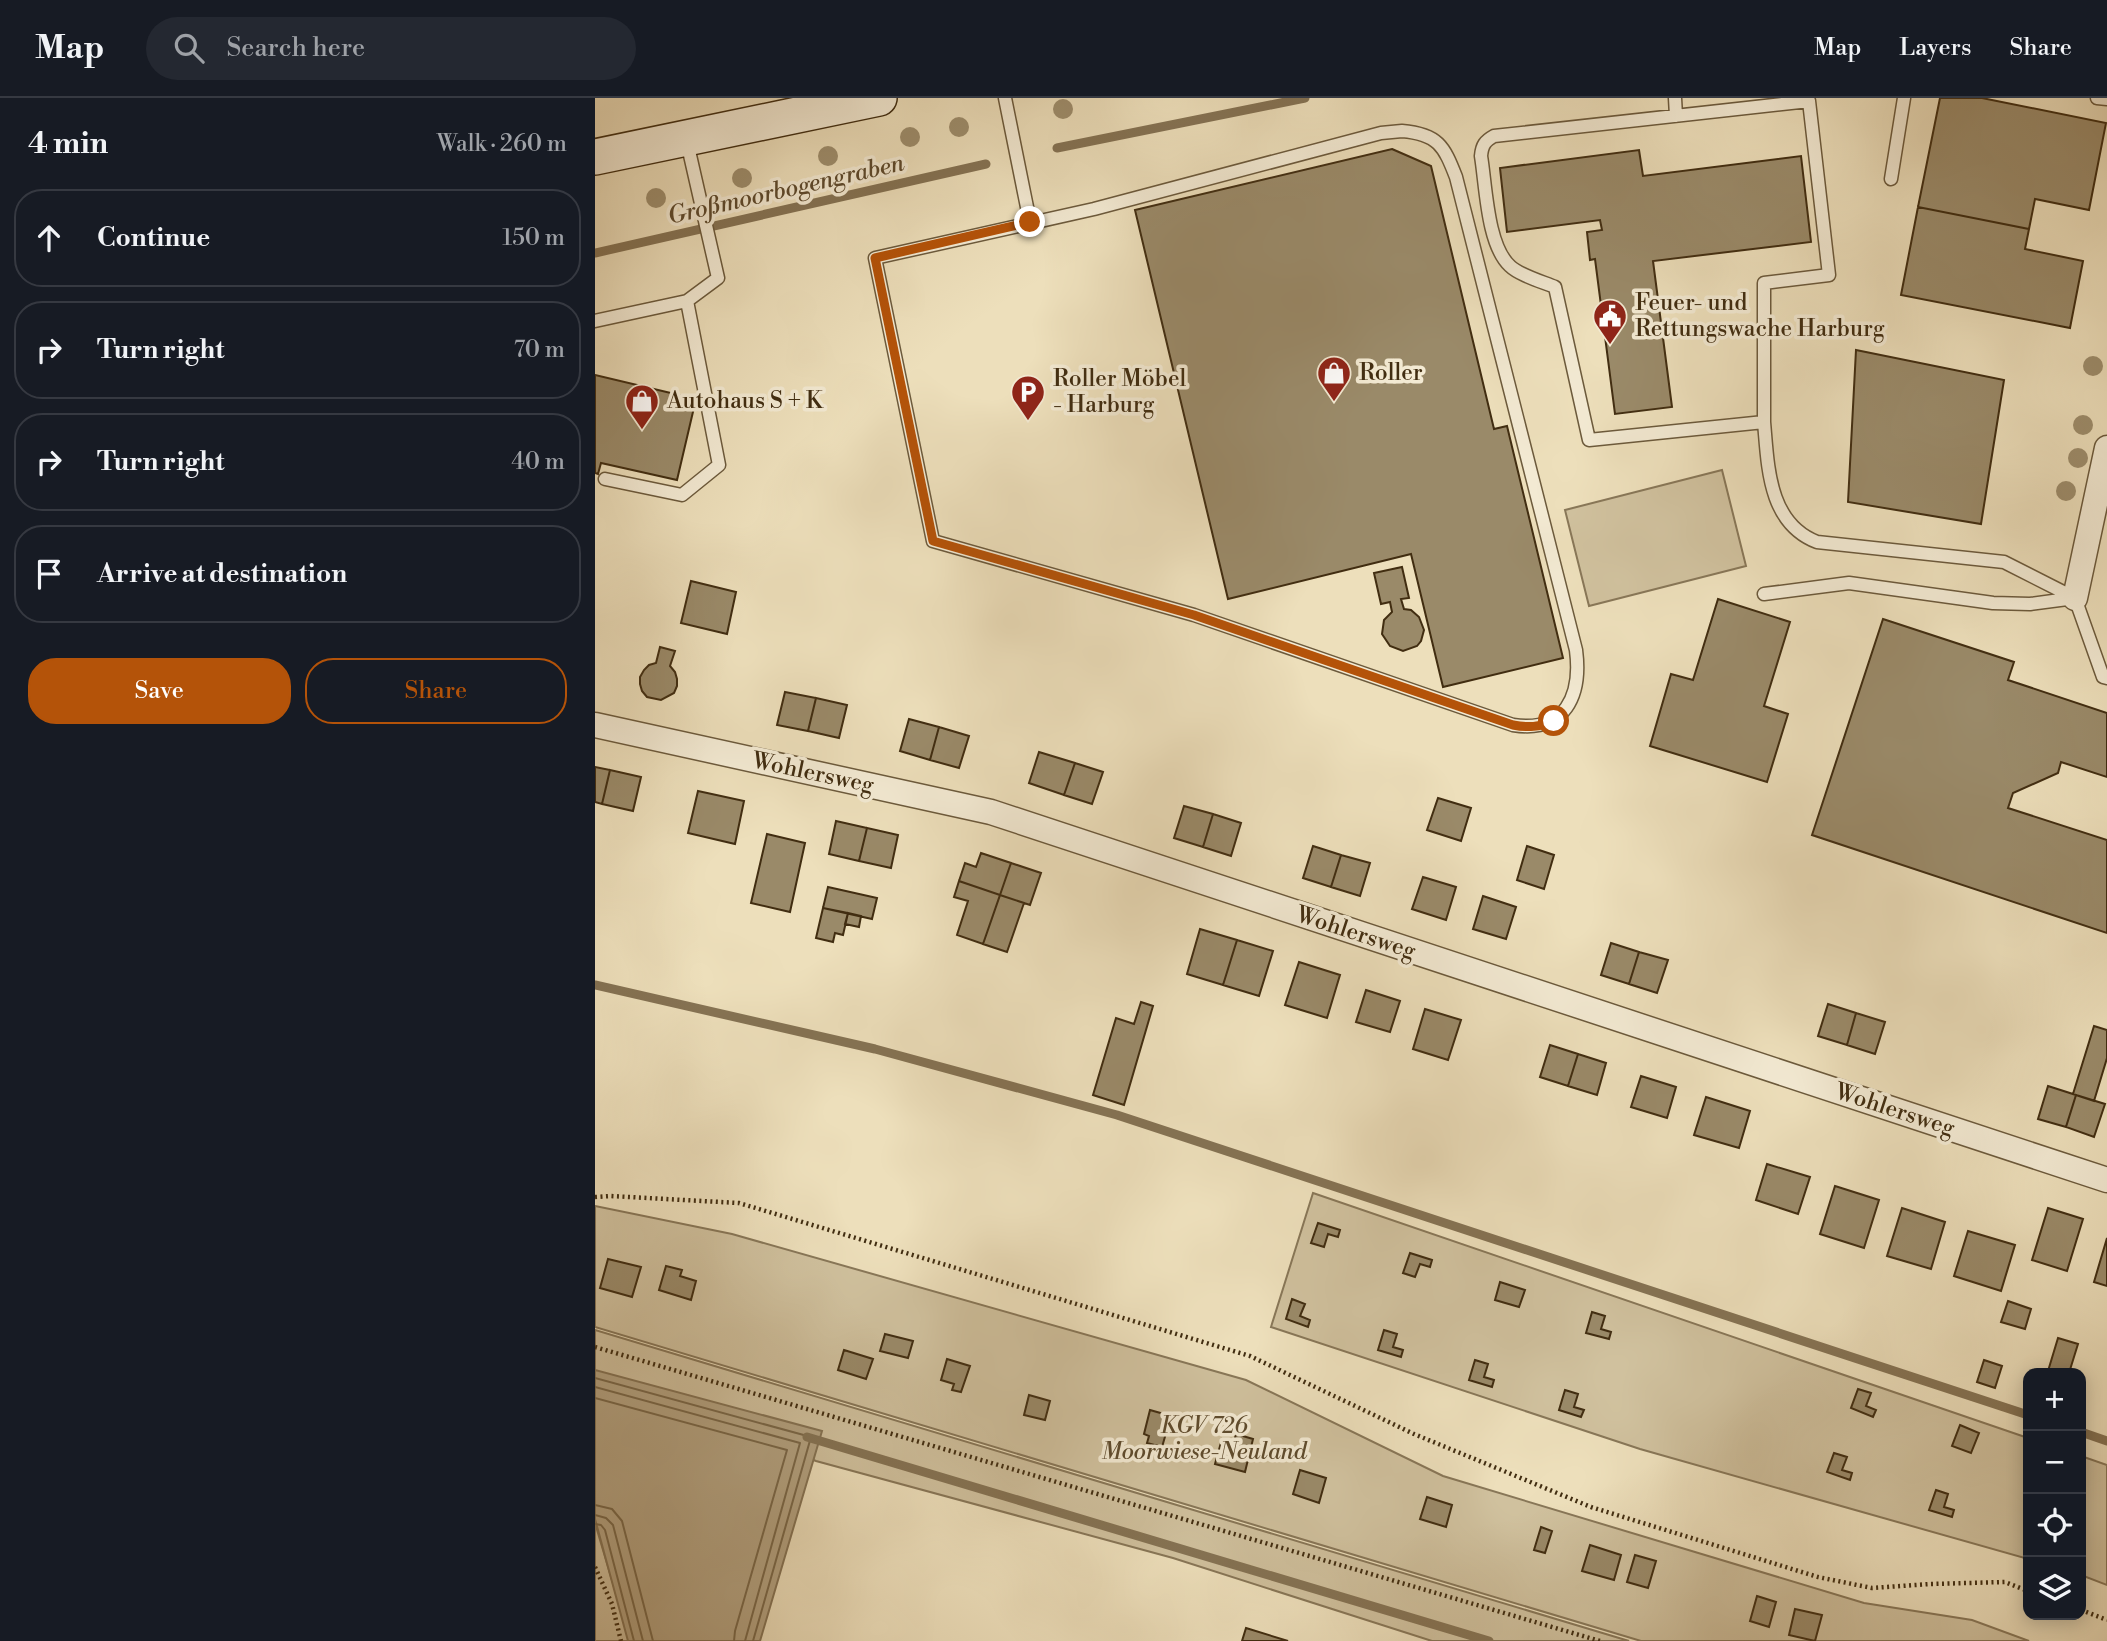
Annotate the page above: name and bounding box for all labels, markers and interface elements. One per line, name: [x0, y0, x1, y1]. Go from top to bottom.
search box: [146, 17, 636, 80]
text: Map: [35, 28, 104, 69]
icon: search: [170, 29, 208, 67]
text: Search here: [226, 32, 365, 64]
text: Map: [1814, 33, 1861, 63]
text: Layers: [1899, 33, 1971, 63]
text: Share: [2009, 33, 2072, 63]
text: 4 min: [28, 125, 108, 163]
text: Walk · 260 m: [437, 130, 567, 158]
water label: Großmoorbogengraben: [665, 148, 908, 232]
route end: [1014, 206, 1045, 237]
icon: ahead: [30, 219, 68, 257]
text: Continue: [97, 222, 210, 254]
text: 150 m: [502, 224, 565, 252]
place label: Feuer- und Rettungswache Harburg: [1635, 289, 1885, 343]
public building icon: Feuer- und Rettungswache Harburg: [1591, 297, 1629, 346]
icon: right: [30, 331, 68, 369]
text: Turn right: [97, 334, 225, 366]
text: 70 m: [514, 336, 565, 364]
shop icon: Roller: [1315, 354, 1353, 403]
place label: Roller: [1359, 359, 1423, 387]
place label: Roller Möbel - Harburg: [1053, 365, 1187, 419]
parking icon: Roller Möbel - Harburg: [1009, 373, 1047, 422]
shop icon: Autohaus S + K: [623, 382, 661, 431]
place label: Autohaus S + K: [666, 387, 825, 415]
icon: right: [30, 443, 68, 481]
text: Turn right: [97, 446, 225, 478]
text: 40 m: [511, 448, 565, 476]
icon: arrive: [30, 555, 68, 593]
text: Arrive at destination: [97, 558, 347, 590]
button: Save: [28, 658, 291, 724]
button: Share: [305, 658, 567, 724]
route start: [1538, 705, 1569, 736]
street label: Wohlersweg: [748, 746, 877, 800]
street label: Wohlersweg: [1292, 900, 1419, 966]
street label: Wohlersweg: [1831, 1077, 1958, 1143]
map controls: [2023, 1368, 2086, 1620]
button: +: [2023, 1368, 2086, 1431]
park label: KGV 726 Moorwiese-Neuland: [1101, 1412, 1308, 1466]
button: −: [2023, 1431, 2086, 1494]
button: locate: [2023, 1494, 2086, 1557]
button: layers: [2023, 1557, 2086, 1620]

